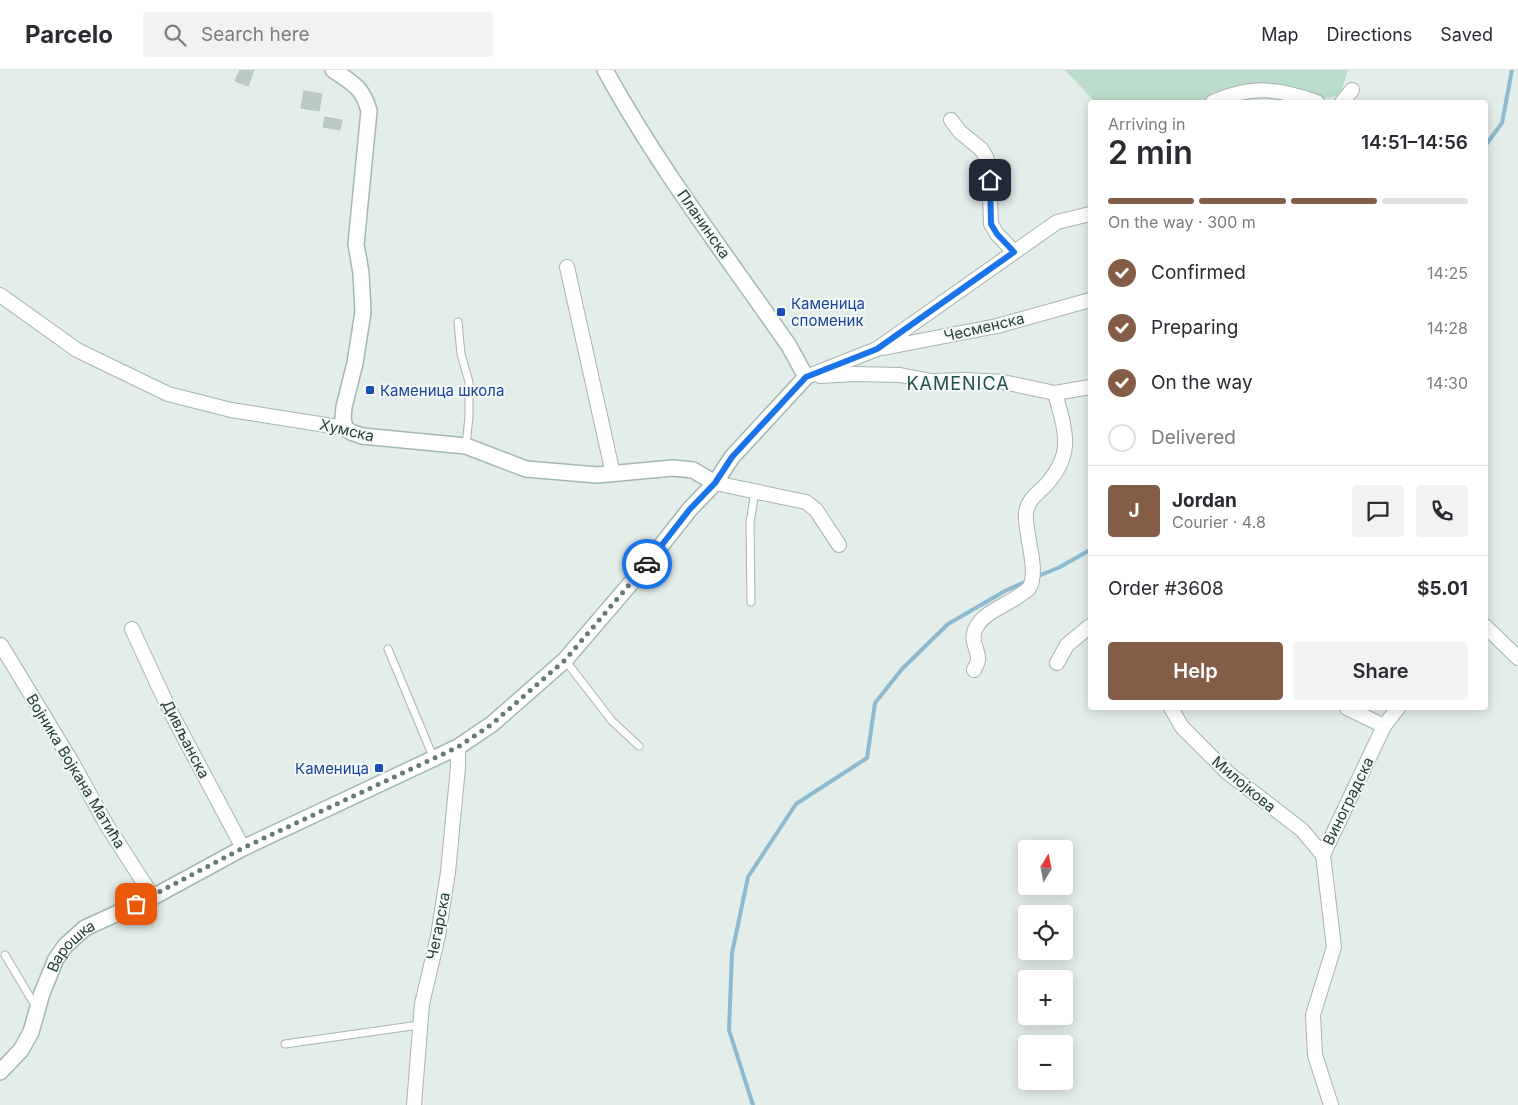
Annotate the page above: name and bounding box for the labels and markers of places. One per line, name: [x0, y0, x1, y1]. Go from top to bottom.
pin: [969, 159, 1011, 201]
place label: Каменица споменик: [791, 294, 865, 330]
marker: Каменица споменик: [775, 306, 787, 318]
place label: Каменица школа: [380, 381, 504, 400]
marker: Каменица школа: [364, 384, 376, 396]
place label: Каменица: [295, 759, 369, 778]
marker: Каменица: [373, 762, 385, 774]
pin: [115, 883, 157, 925]

